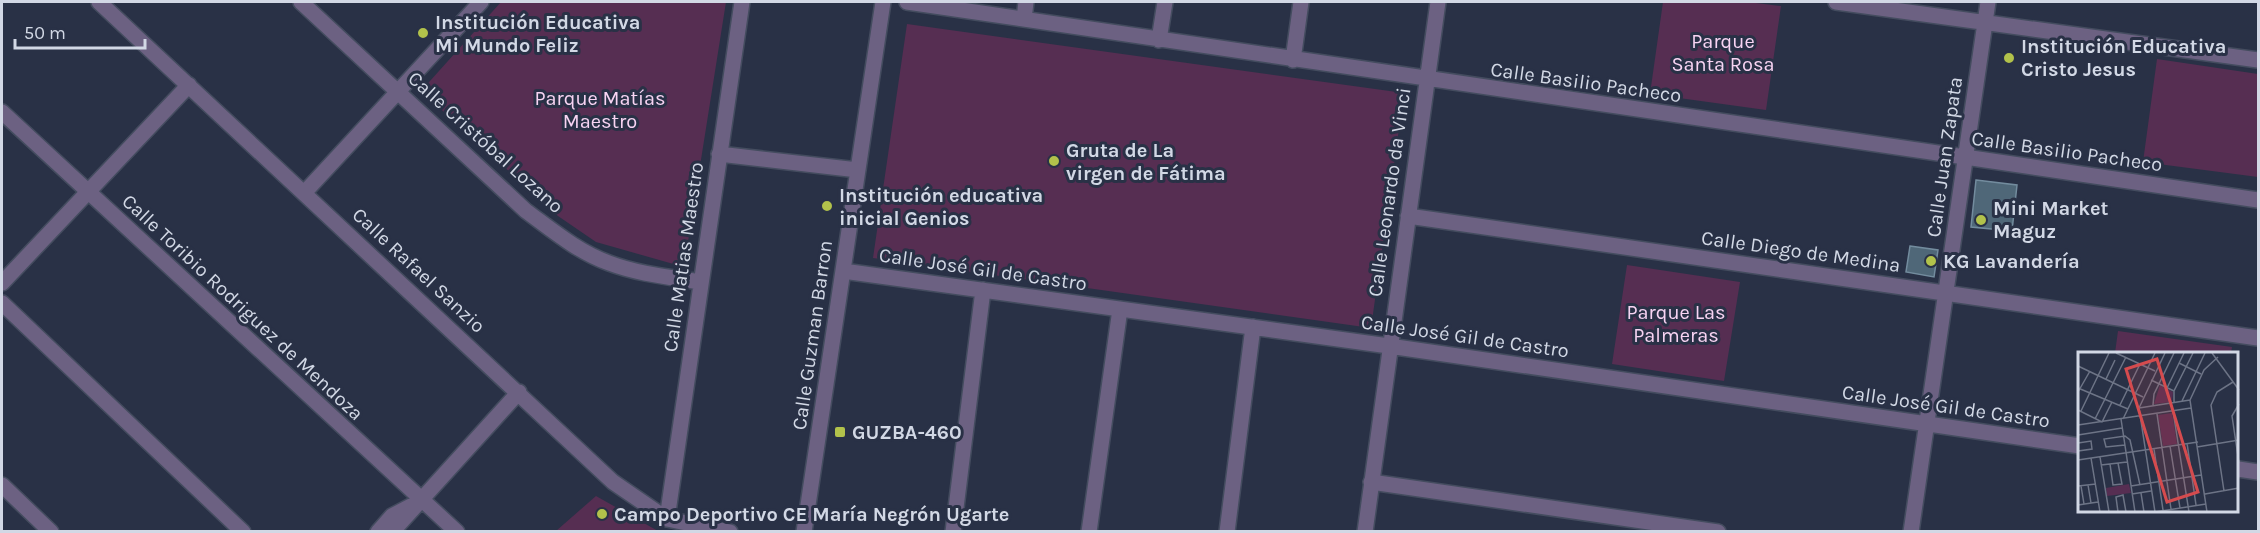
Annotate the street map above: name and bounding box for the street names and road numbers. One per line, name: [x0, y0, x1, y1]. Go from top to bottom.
street label: Calle Basilio Pacheco: [1489, 58, 1683, 107]
street label: Calle Cristóbal Lozano: [403, 67, 568, 218]
street label: Calle Juan Zapata: [1922, 75, 1967, 239]
street label: Calle Leonardo da Vinci: [1363, 86, 1416, 298]
street label: Calle Basilio Pacheco: [1970, 127, 2164, 176]
street label: Calle Matias Maestro: [659, 161, 708, 354]
street label: Calle Toribio Rodriguez de Mendoza: [117, 189, 368, 425]
street label: Calle Rafael Sanzio: [348, 203, 490, 338]
street label: Calle Diego de Medina: [1700, 226, 1902, 277]
street label: Calle Guzman Barron: [788, 239, 837, 431]
street label: Calle José Gil de Castro: [878, 244, 1088, 295]
street label: Calle José Gil de Castro: [1360, 311, 1570, 362]
street label: Calle José Gil de Castro: [1841, 381, 2051, 432]

